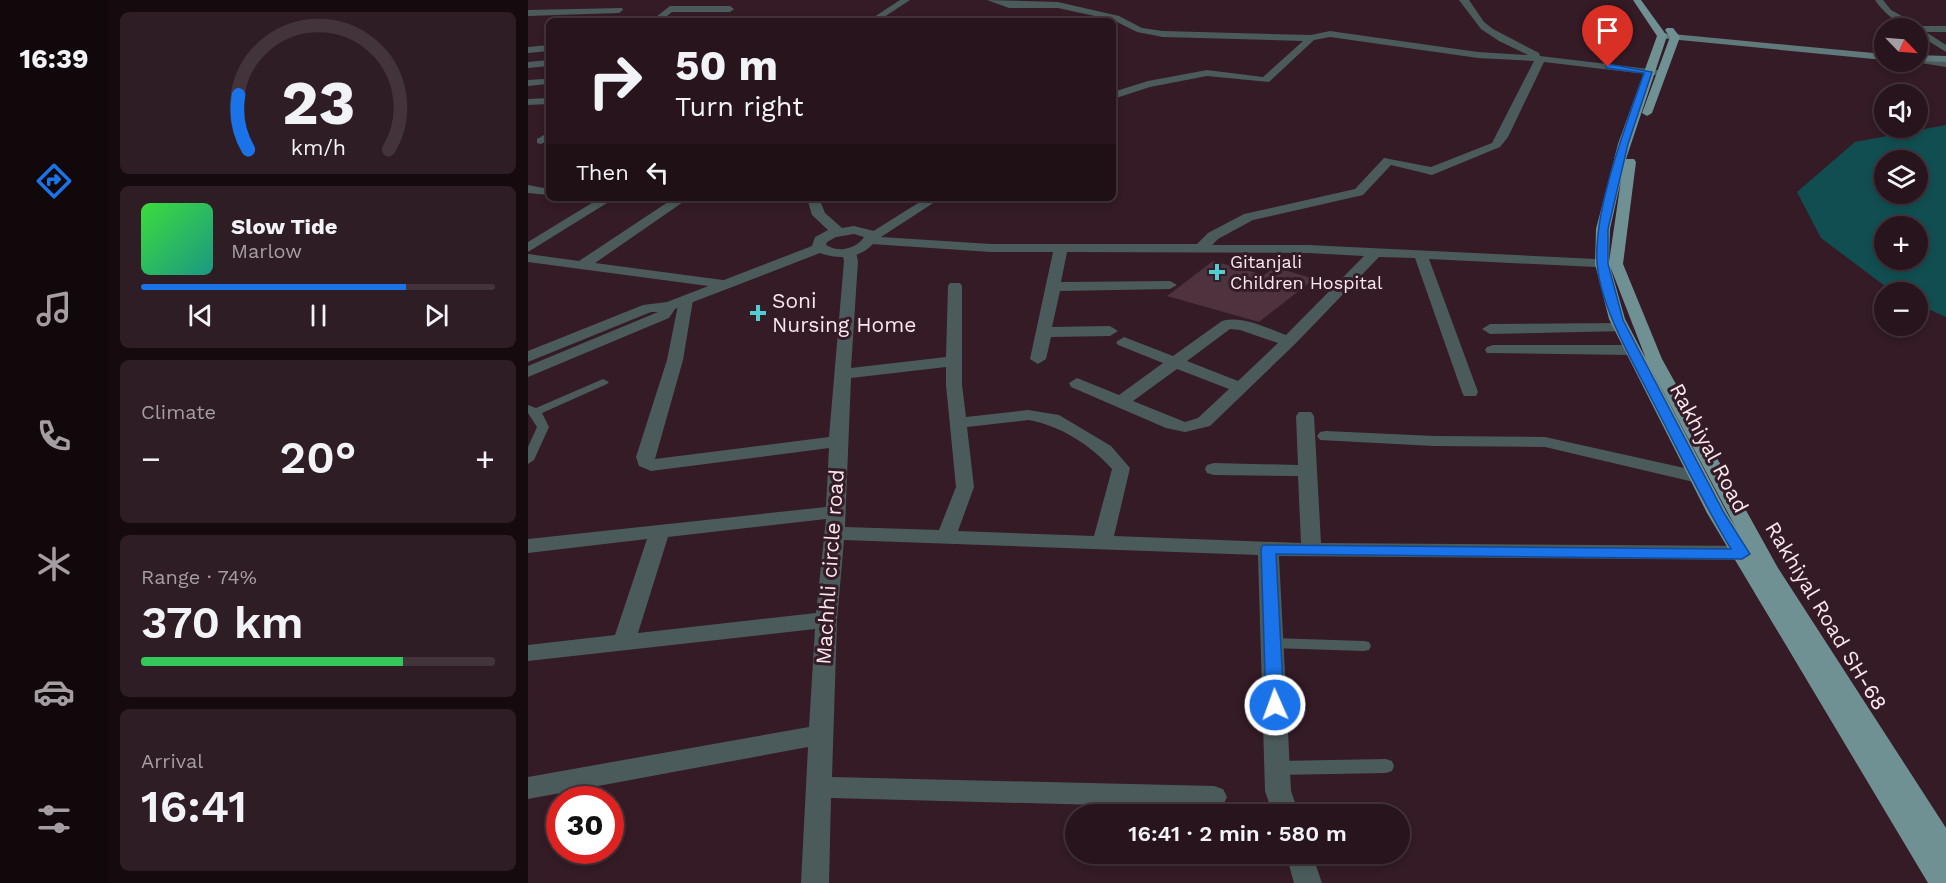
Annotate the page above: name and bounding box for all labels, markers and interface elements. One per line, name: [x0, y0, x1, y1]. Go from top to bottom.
pin: [1582, 5, 1633, 67]
icon: arrive: [1591, 14, 1624, 47]
north arrow: [1874, 18, 1928, 72]
map controls: [1874, 18, 1928, 336]
text: 50 m: [675, 41, 778, 90]
icon: right: [576, 42, 654, 120]
text: 16:39: [19, 43, 89, 75]
text: 23: [281, 66, 355, 139]
button: sound: [1874, 84, 1928, 138]
text: Turn right: [675, 91, 804, 123]
text: km/h: [290, 135, 346, 160]
button: layers: [1874, 150, 1928, 204]
icon: left: [641, 156, 674, 189]
icon: directions: [33, 160, 75, 202]
text: Then: [576, 160, 629, 185]
text: Slow Tide: [231, 214, 338, 239]
button: +: [1874, 216, 1928, 270]
text: Marlow: [231, 239, 302, 263]
place label: Gitanjali Children Hospital: [1230, 251, 1383, 293]
marker: Gitanjali Children Hospital: [1208, 263, 1226, 281]
button: −: [1874, 282, 1928, 336]
icon: music: [33, 288, 75, 330]
place label: Soni Nursing Home: [772, 288, 916, 337]
icon: previous: [184, 299, 217, 332]
icon: pause: [302, 299, 335, 332]
icon: next: [420, 299, 453, 332]
marker: Soni Nursing Home: [749, 304, 767, 322]
street label: Rakhiyal Road: [1665, 379, 1754, 517]
text: Climate: [141, 400, 216, 424]
icon: phone: [33, 415, 75, 457]
text: 20°: [280, 431, 356, 484]
text: −: [141, 439, 161, 478]
text: +: [475, 439, 495, 478]
street label: Machhli circle road: [810, 469, 849, 665]
street label: Rakhiyal Road SH-68: [1760, 517, 1893, 714]
icon: climate: [33, 543, 75, 585]
text: Range · 74%: [141, 565, 257, 589]
text: 370 km: [141, 596, 304, 649]
icon: car: [33, 671, 75, 713]
position arrow: [1243, 673, 1307, 737]
text: Arrival: [141, 749, 203, 773]
text: 16:41: [141, 780, 247, 833]
speed limit sign: 30: [546, 786, 624, 864]
icon: filters: [33, 798, 75, 840]
text: 16:41 · 2 min · 580 m: [1128, 821, 1347, 846]

